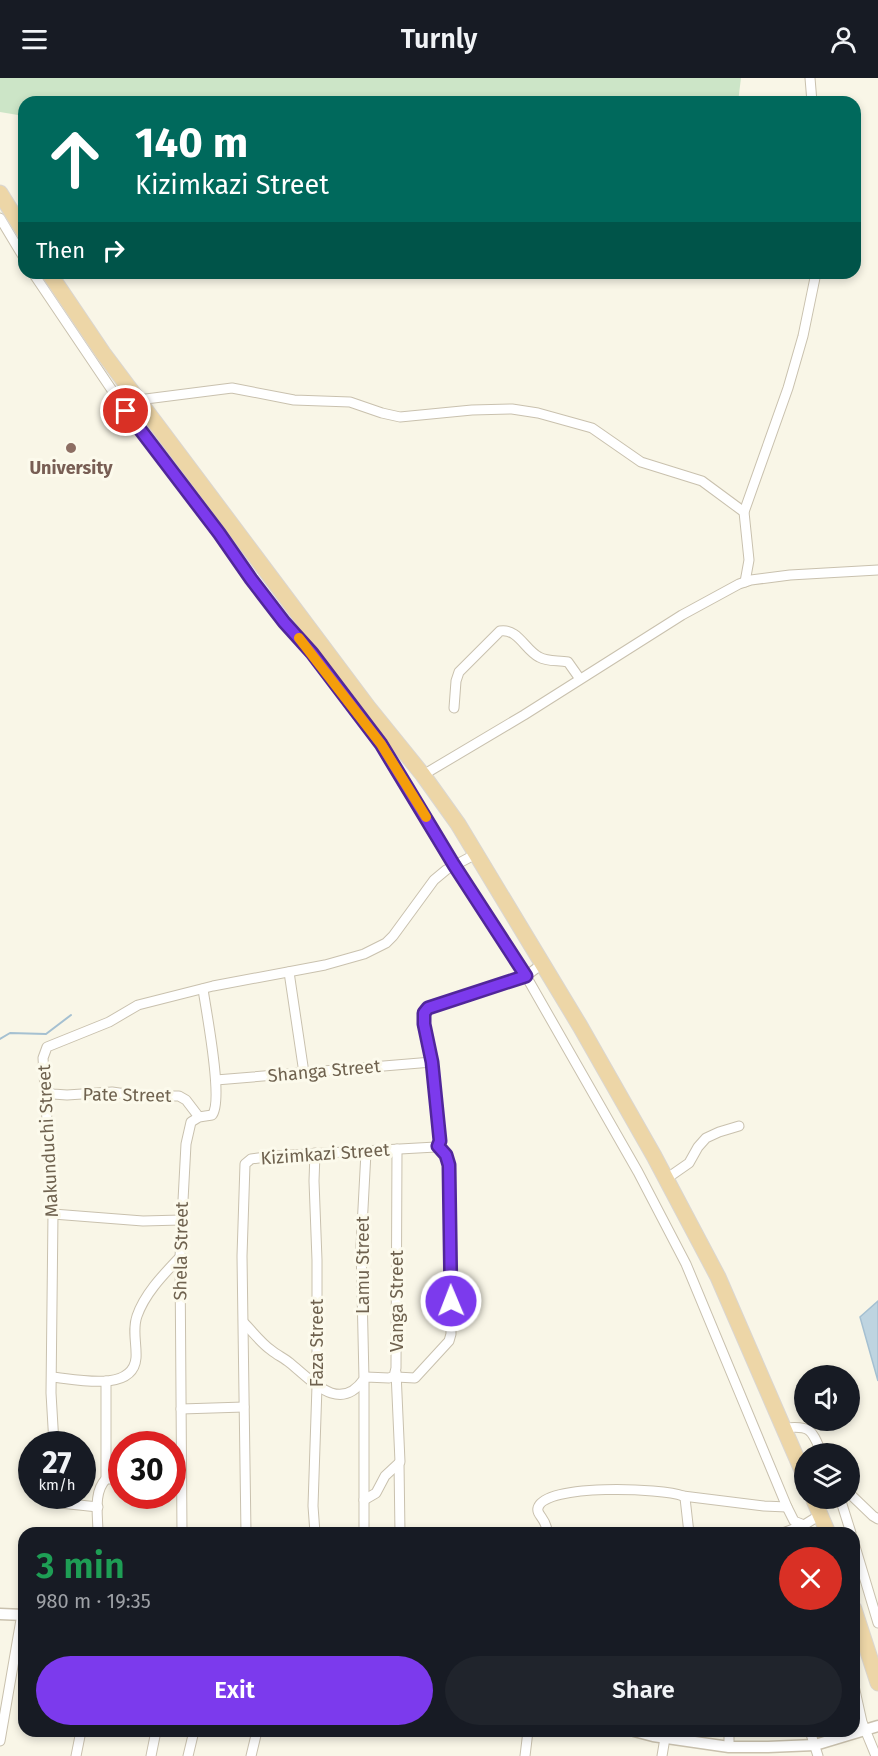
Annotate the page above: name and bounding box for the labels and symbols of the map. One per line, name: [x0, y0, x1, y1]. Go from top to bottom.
pin: [100, 385, 151, 436]
marker: University: [64, 441, 78, 455]
place label: University: [29, 457, 113, 479]
street label: Shanga Street: [267, 1055, 382, 1087]
street label: Makunduchi Street: [33, 1064, 63, 1218]
street label: Pate Street: [82, 1083, 172, 1107]
street label: Kizimkazi Street: [260, 1138, 391, 1169]
street label: Shela Street: [169, 1201, 193, 1301]
street label: Lamu Street: [352, 1215, 374, 1314]
street label: Vanga Street: [386, 1249, 408, 1352]
position arrow: [419, 1269, 483, 1333]
street label: Faza Street: [306, 1298, 328, 1387]
speed limit sign: 30: [108, 1431, 186, 1509]

